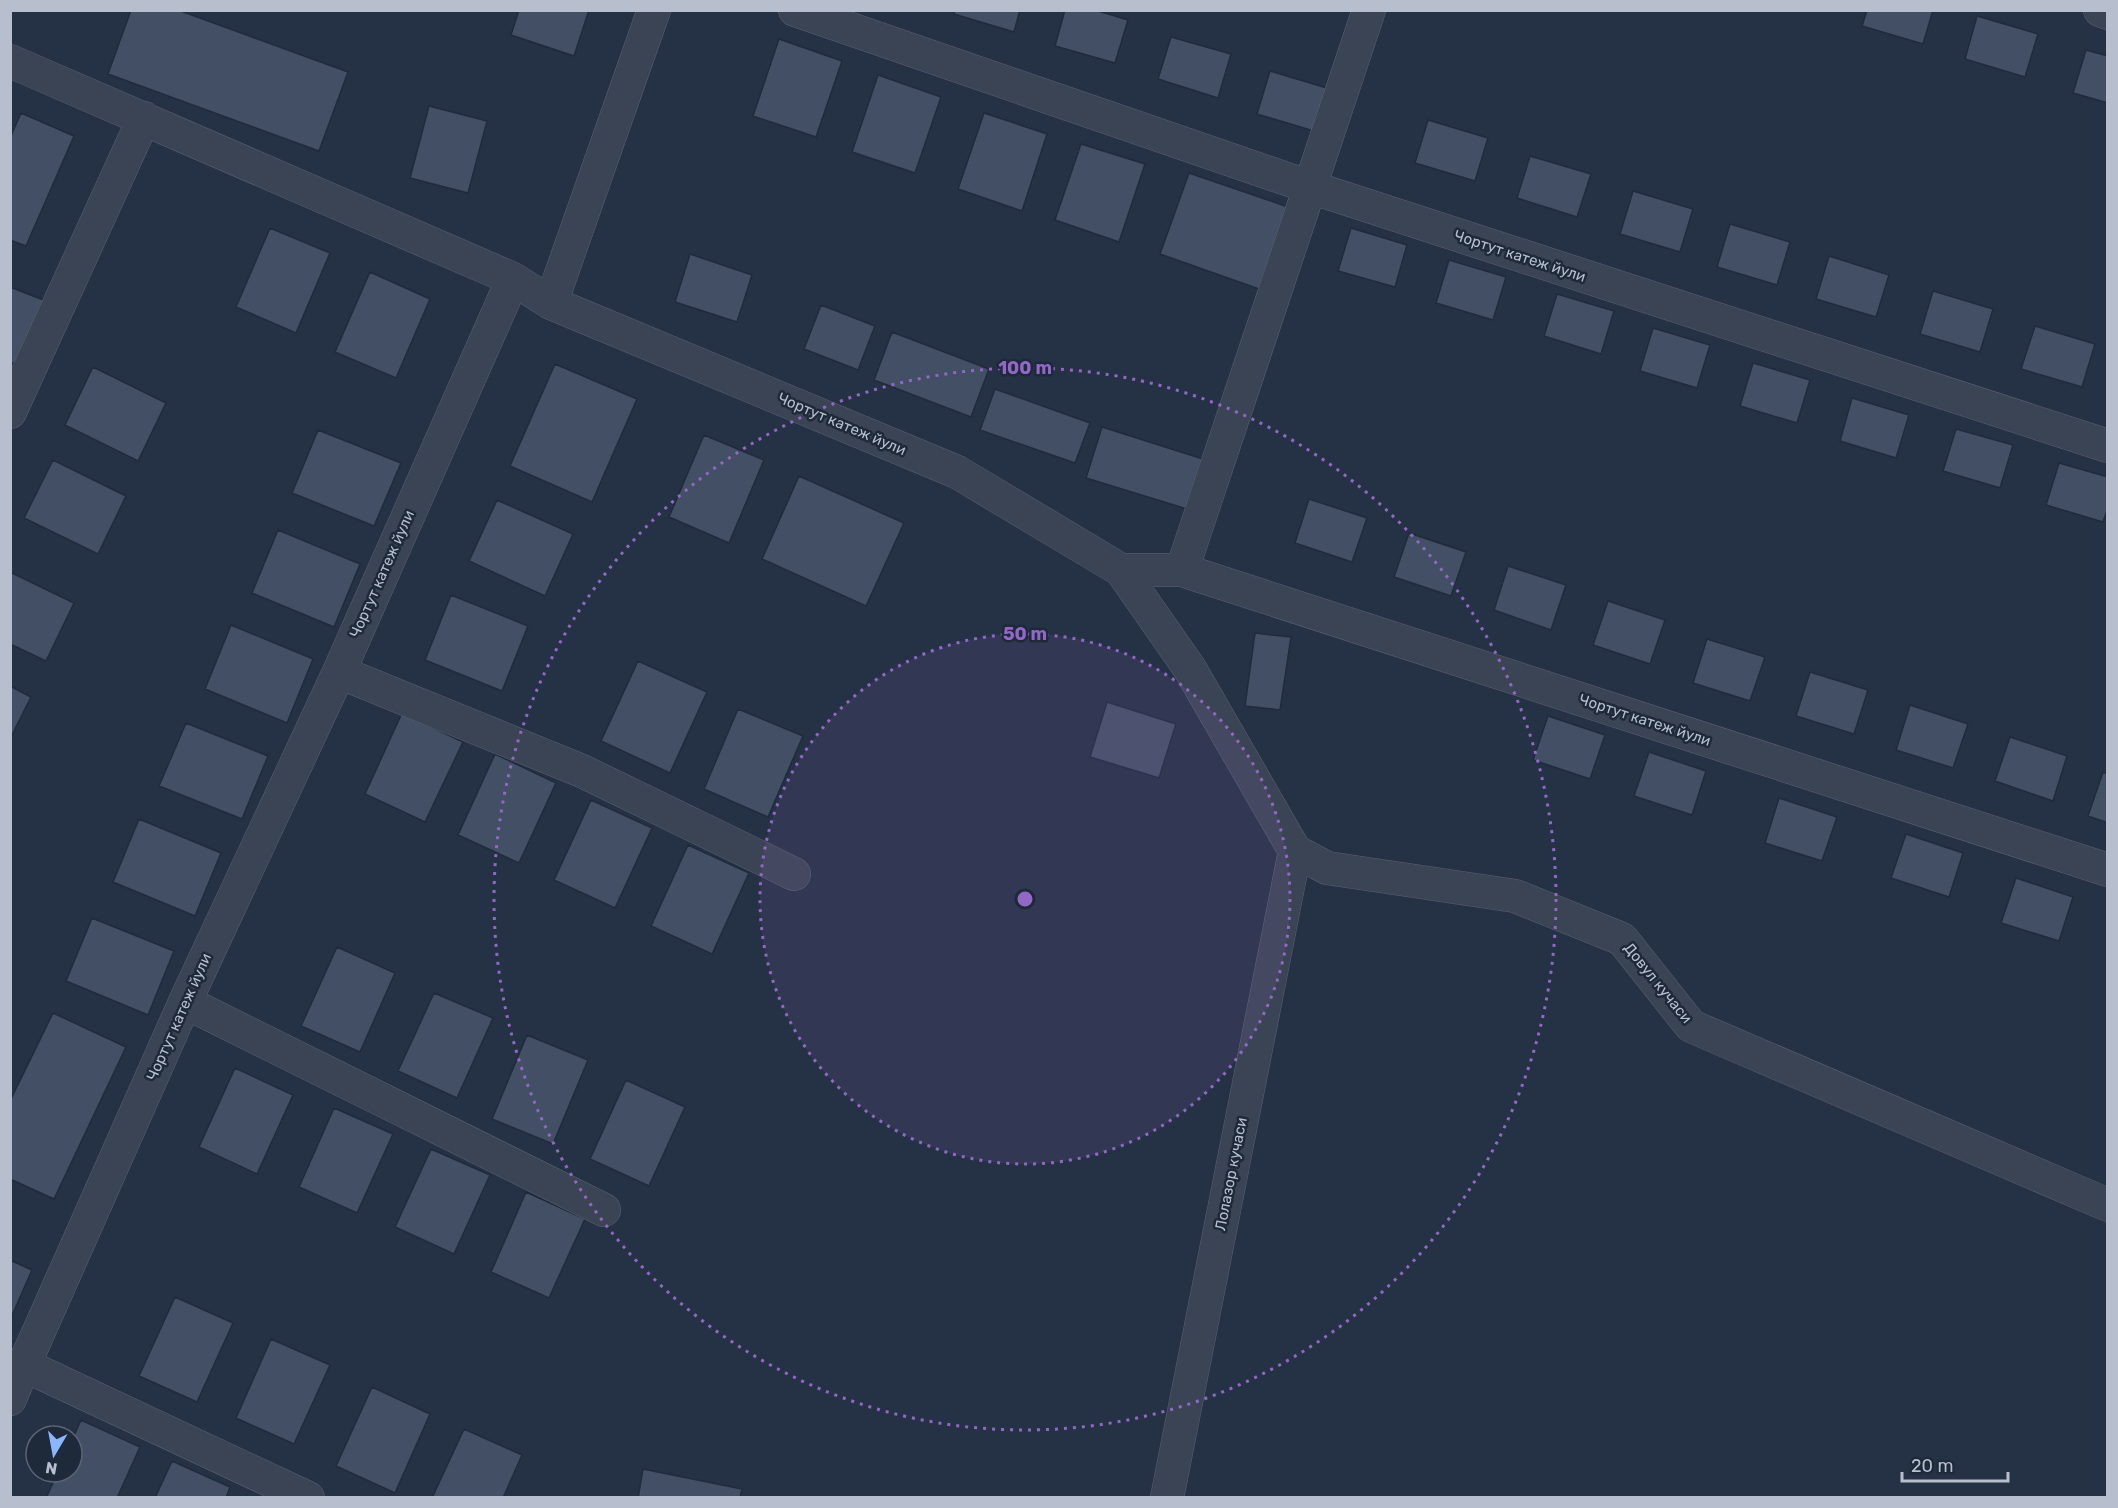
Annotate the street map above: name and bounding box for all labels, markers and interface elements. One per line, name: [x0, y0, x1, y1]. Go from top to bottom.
street label: Чортут катеж йули: [1452, 226, 1588, 286]
text: 100 m: [998, 357, 1052, 379]
street label: Чортут катеж йули: [775, 389, 909, 459]
street label: Чортут катеж йули: [346, 508, 418, 640]
text: 50 m: [1003, 623, 1047, 645]
street label: Чортут катеж йули: [1577, 690, 1713, 750]
centre of rings: [1015, 889, 1035, 909]
street label: Довул кучаси: [1620, 939, 1696, 1027]
street label: Чортут катеж йули: [143, 951, 215, 1083]
street label: Лолазор кучаси: [1211, 1116, 1251, 1232]
north arrow: [24, 1424, 84, 1484]
scale bar: [1902, 1445, 2008, 1483]
text: 20 m: [1911, 1455, 1953, 1477]
text: N: [44, 1458, 59, 1479]

